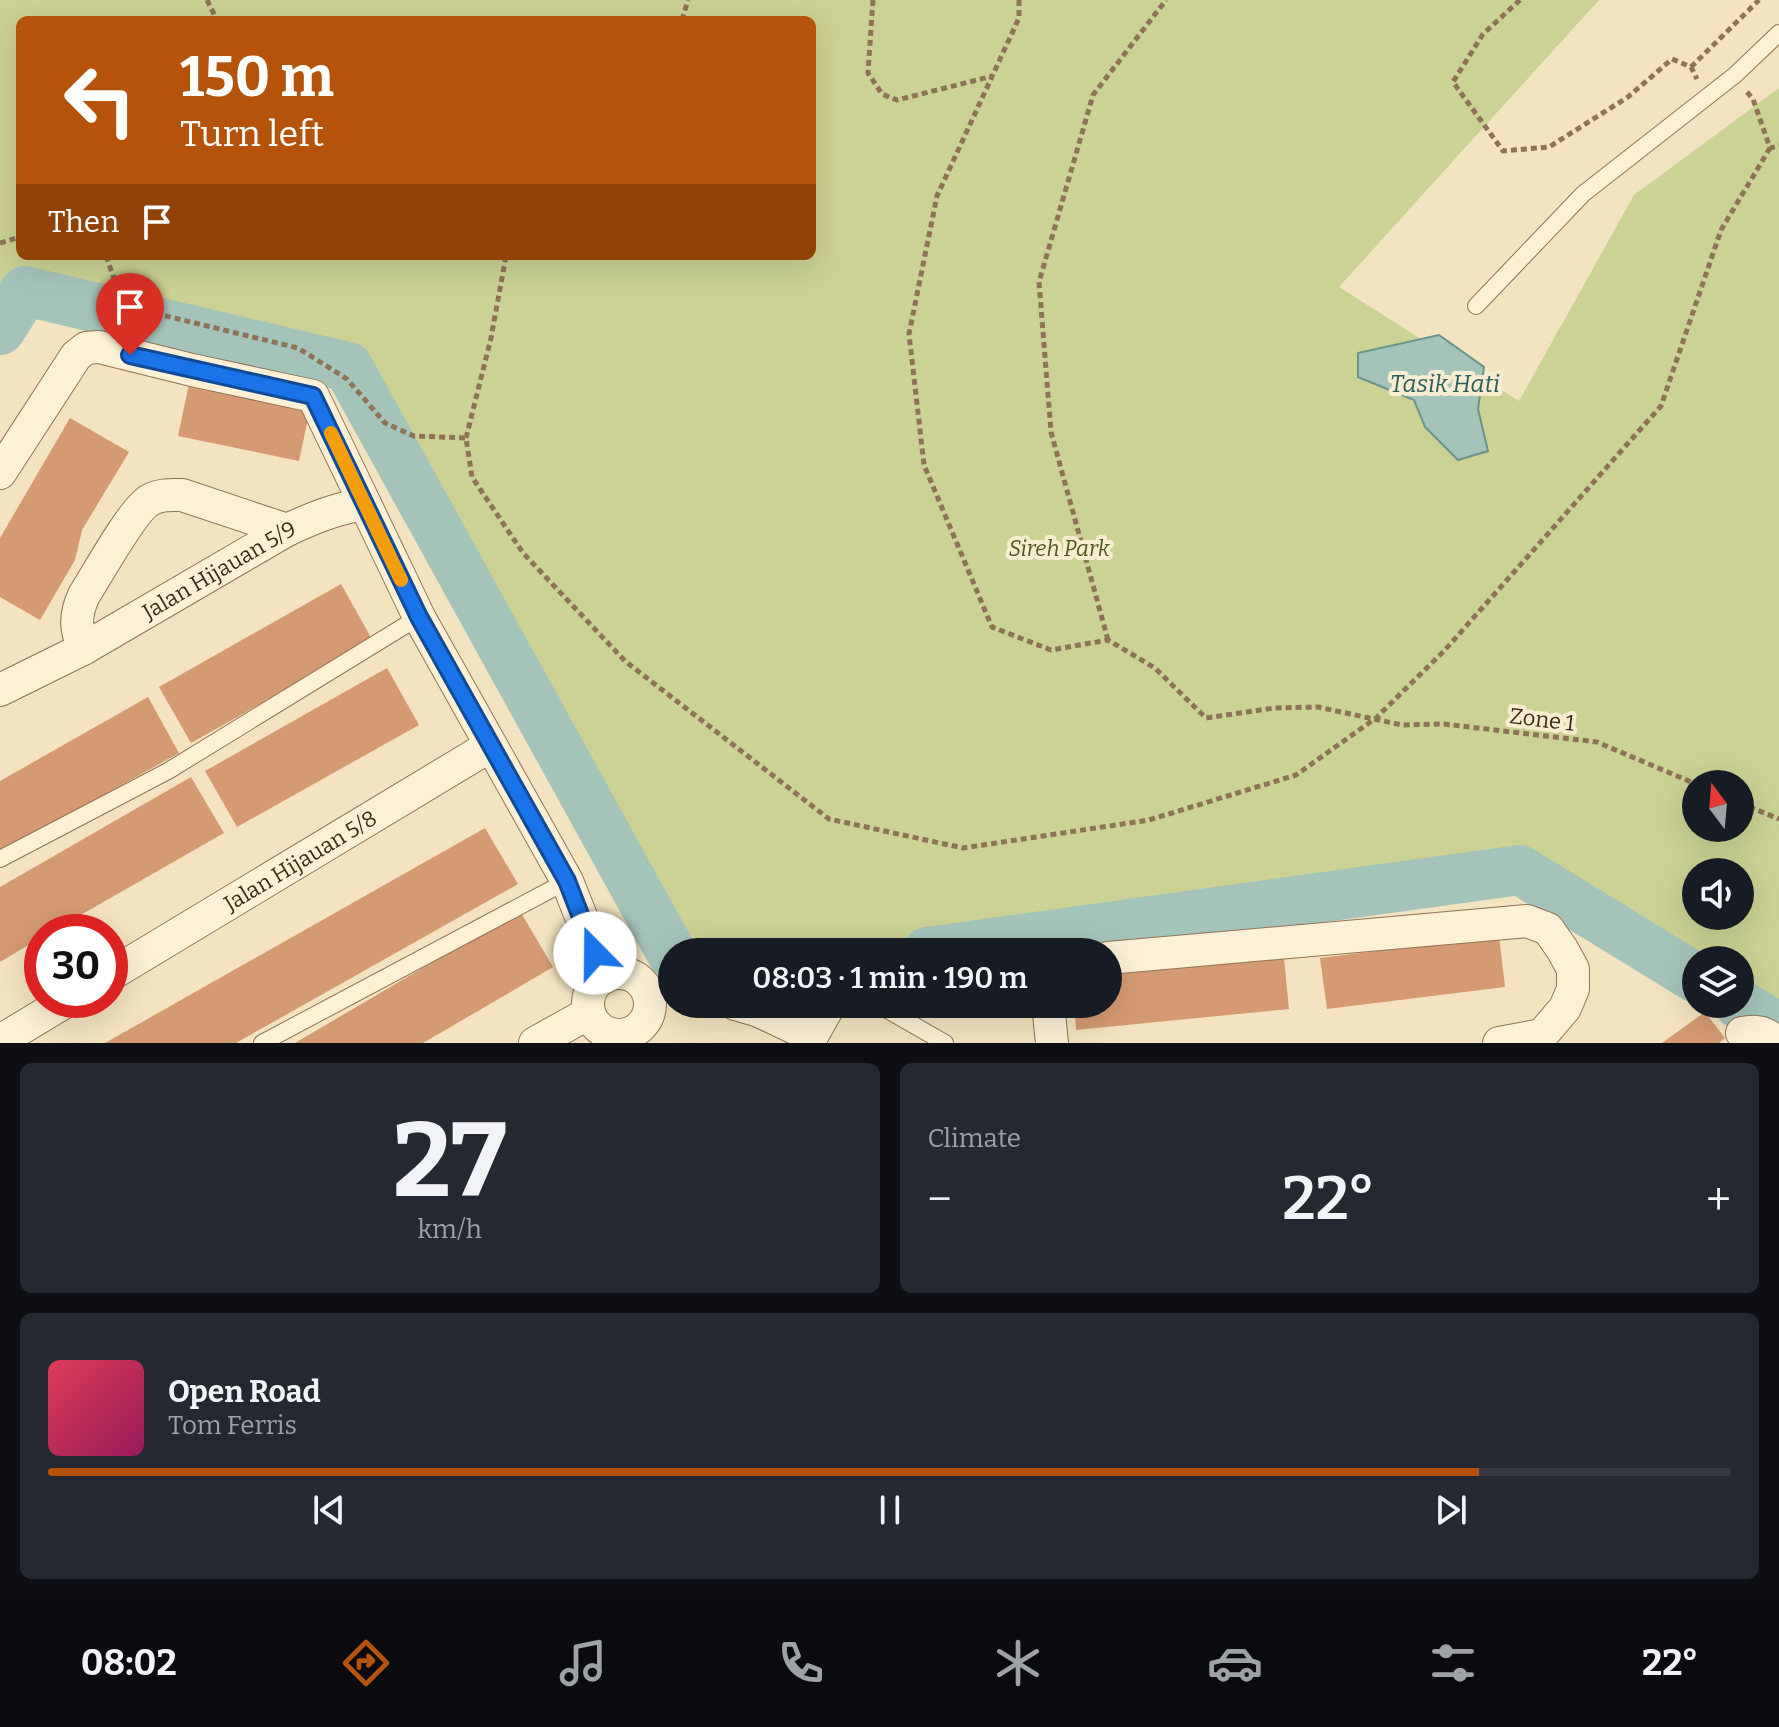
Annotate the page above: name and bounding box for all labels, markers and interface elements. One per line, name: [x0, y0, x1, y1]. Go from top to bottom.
text: 150 m: [180, 44, 334, 111]
icon: left: [48, 48, 152, 152]
text: Turn left: [180, 112, 324, 156]
icon: arrive: [135, 200, 179, 244]
text: Then: [48, 204, 119, 240]
pin: [96, 273, 164, 355]
icon: arrive: [108, 285, 152, 329]
water label: Tasik Hati: [1390, 370, 1500, 398]
street label: Jalan Hijauan 5/9: [137, 515, 300, 626]
park label: Sireh Park: [1008, 535, 1111, 562]
street label: Zone 1: [1508, 702, 1576, 737]
north arrow: [1682, 770, 1754, 842]
map controls: [1682, 770, 1754, 1018]
street label: Jalan Hijauan 5/8: [218, 805, 382, 918]
button: sound: [1682, 858, 1754, 930]
position arrow: [553, 911, 637, 995]
speed limit sign: 30: [24, 914, 128, 1018]
button: layers: [1682, 946, 1754, 1018]
text: 08:03 · 1 min · 190 m: [752, 960, 1028, 996]
text: 27: [393, 1099, 507, 1224]
text: Climate: [928, 1123, 1021, 1154]
text: 22°: [1282, 1163, 1376, 1235]
text: −: [928, 1173, 952, 1226]
text: +: [1706, 1173, 1731, 1226]
text: km/h: [418, 1214, 482, 1245]
text: Open Road: [168, 1374, 321, 1410]
text: Tom Ferris: [168, 1410, 297, 1441]
icon: previous: [307, 1488, 351, 1532]
icon: pause: [868, 1488, 912, 1532]
icon: next: [1429, 1488, 1473, 1532]
icon: directions: [338, 1635, 394, 1691]
icon: music: [555, 1635, 611, 1691]
icon: phone: [773, 1635, 829, 1691]
icon: climate: [990, 1635, 1046, 1691]
icon: car: [1207, 1635, 1263, 1691]
icon: filters: [1425, 1635, 1481, 1691]
text: 08:02: [81, 1641, 177, 1685]
text: 22°: [1642, 1641, 1698, 1685]

